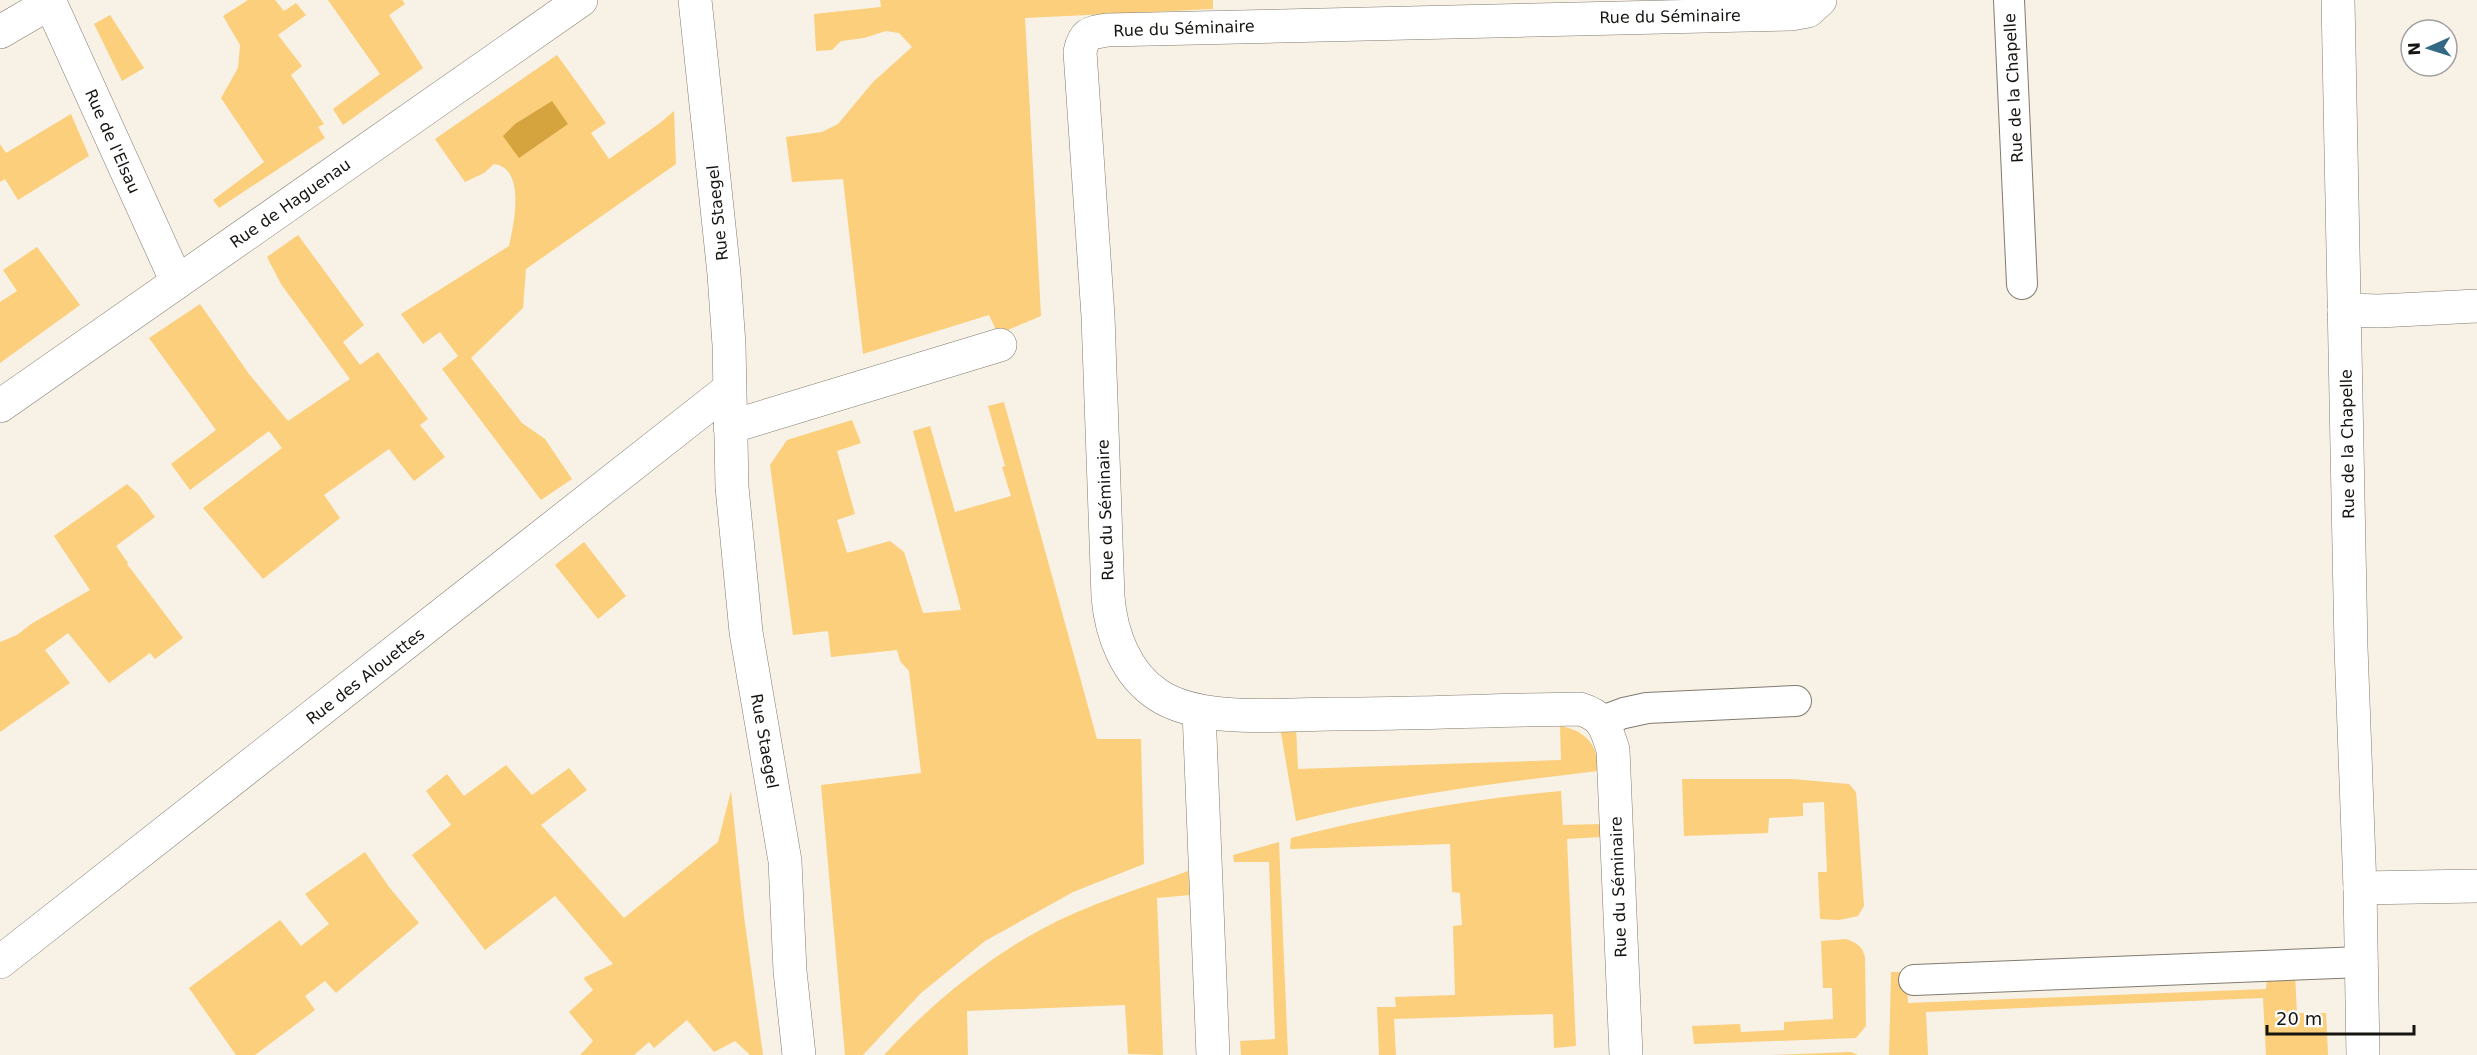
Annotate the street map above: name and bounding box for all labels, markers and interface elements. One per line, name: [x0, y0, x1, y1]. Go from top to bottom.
street label: Rue du Séminaire: [1599, 6, 1741, 27]
street label: Rue de la Chapelle: [2000, 13, 2027, 163]
street label: Rue du Séminaire: [1113, 17, 1255, 40]
north arrow: [2399, 18, 2459, 78]
text: N: [2405, 42, 2424, 56]
street label: Rue de l'Elsau: [81, 86, 144, 196]
street label: Rue de Haguenau: [226, 155, 354, 252]
street label: Rue Staegel: [703, 164, 732, 262]
street label: Rue de la Chapelle: [2337, 369, 2358, 519]
street label: Rue du Séminaire: [1094, 439, 1117, 581]
street label: Rue des Alouettes: [302, 624, 428, 728]
street label: Rue Staegel: [747, 692, 782, 790]
street label: Rue du Séminaire: [1607, 816, 1630, 958]
scale bar: [2267, 998, 2414, 1036]
text: 20 m: [2276, 1008, 2322, 1029]

